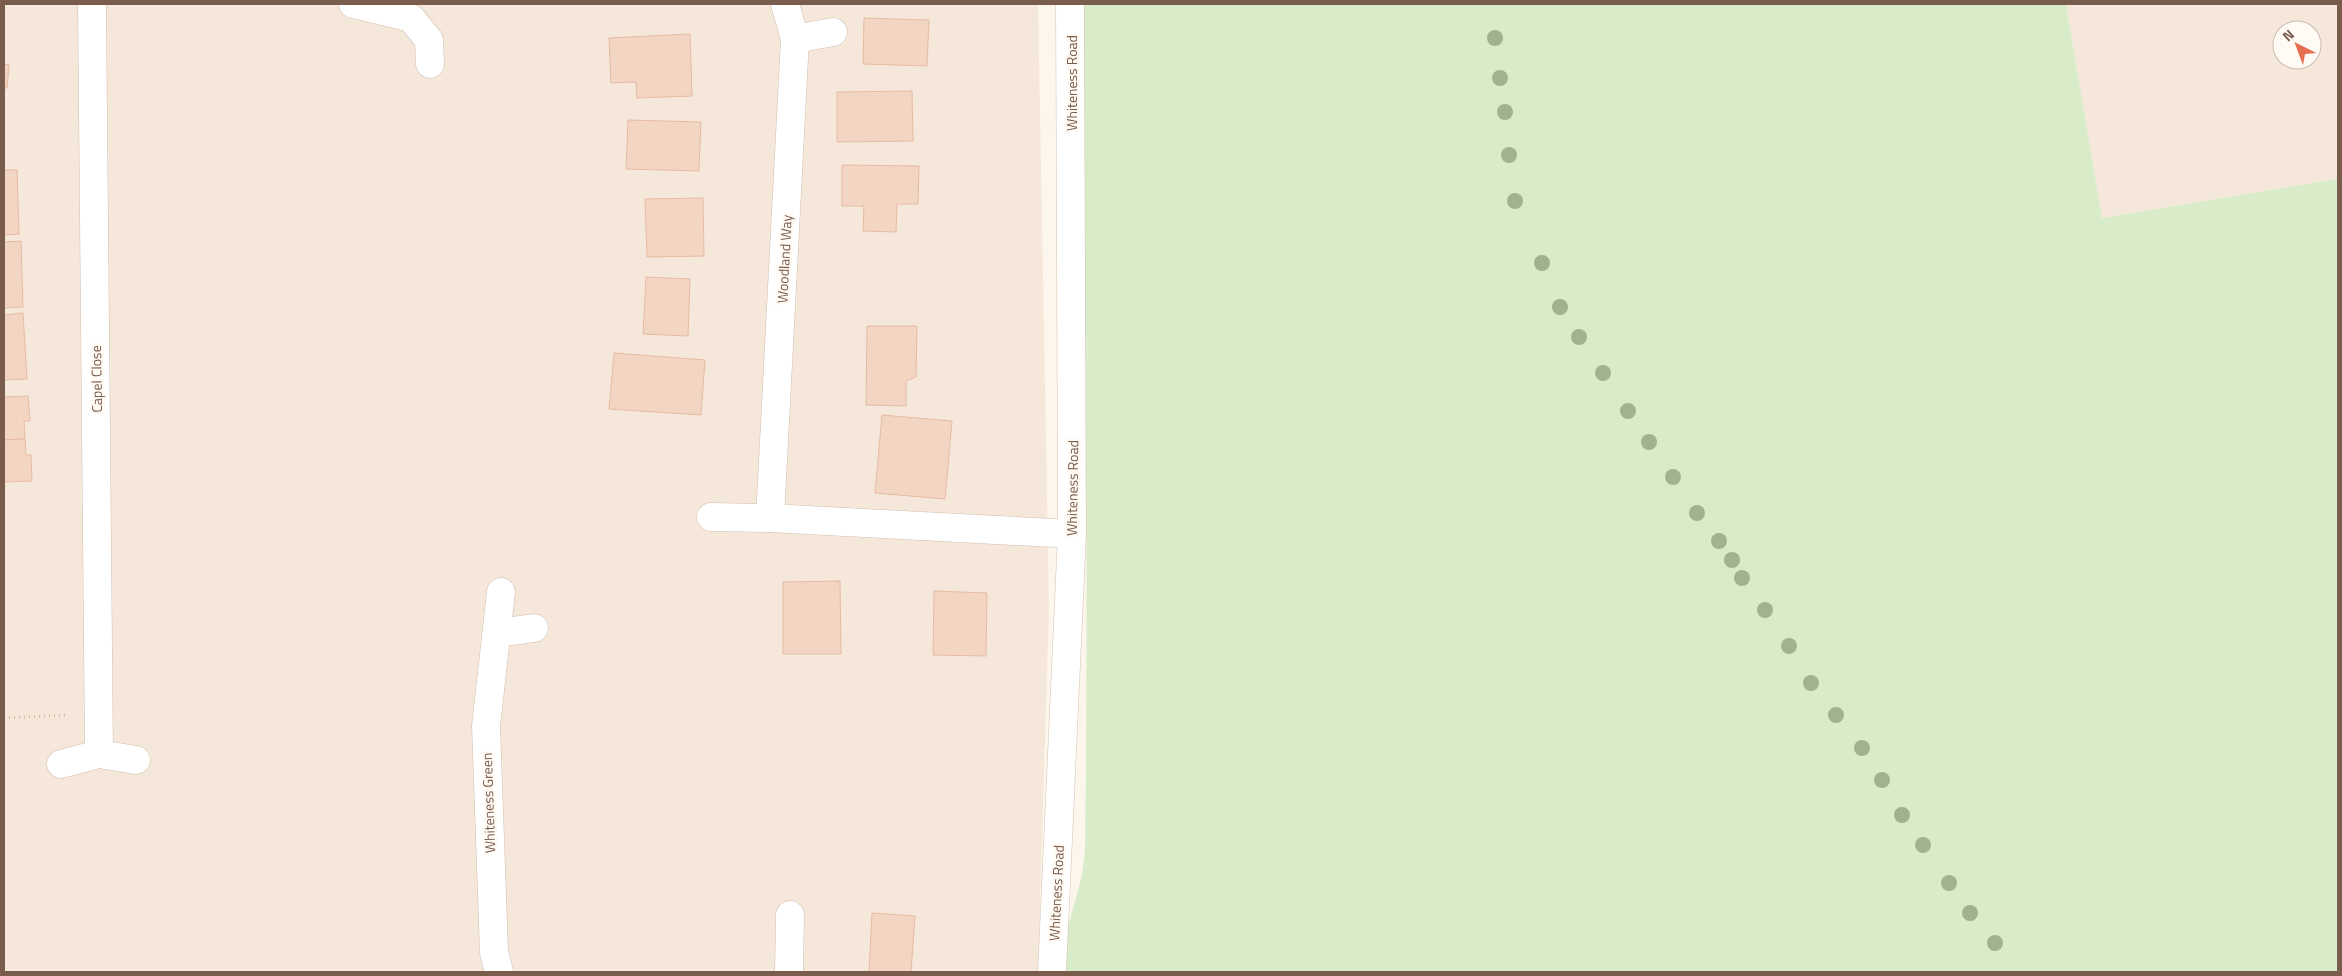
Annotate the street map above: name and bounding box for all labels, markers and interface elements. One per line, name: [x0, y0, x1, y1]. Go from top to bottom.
north arrow: [2272, 20, 2322, 70]
text: N: [2277, 24, 2299, 46]
street label: Whiteness Road: [1061, 35, 1082, 131]
street label: Woodland Way: [771, 214, 797, 304]
street label: Capel Close: [85, 345, 107, 413]
street label: Whiteness Road: [1061, 440, 1083, 536]
street label: Whiteness Green: [476, 752, 500, 854]
street label: Whiteness Road: [1043, 845, 1069, 941]

